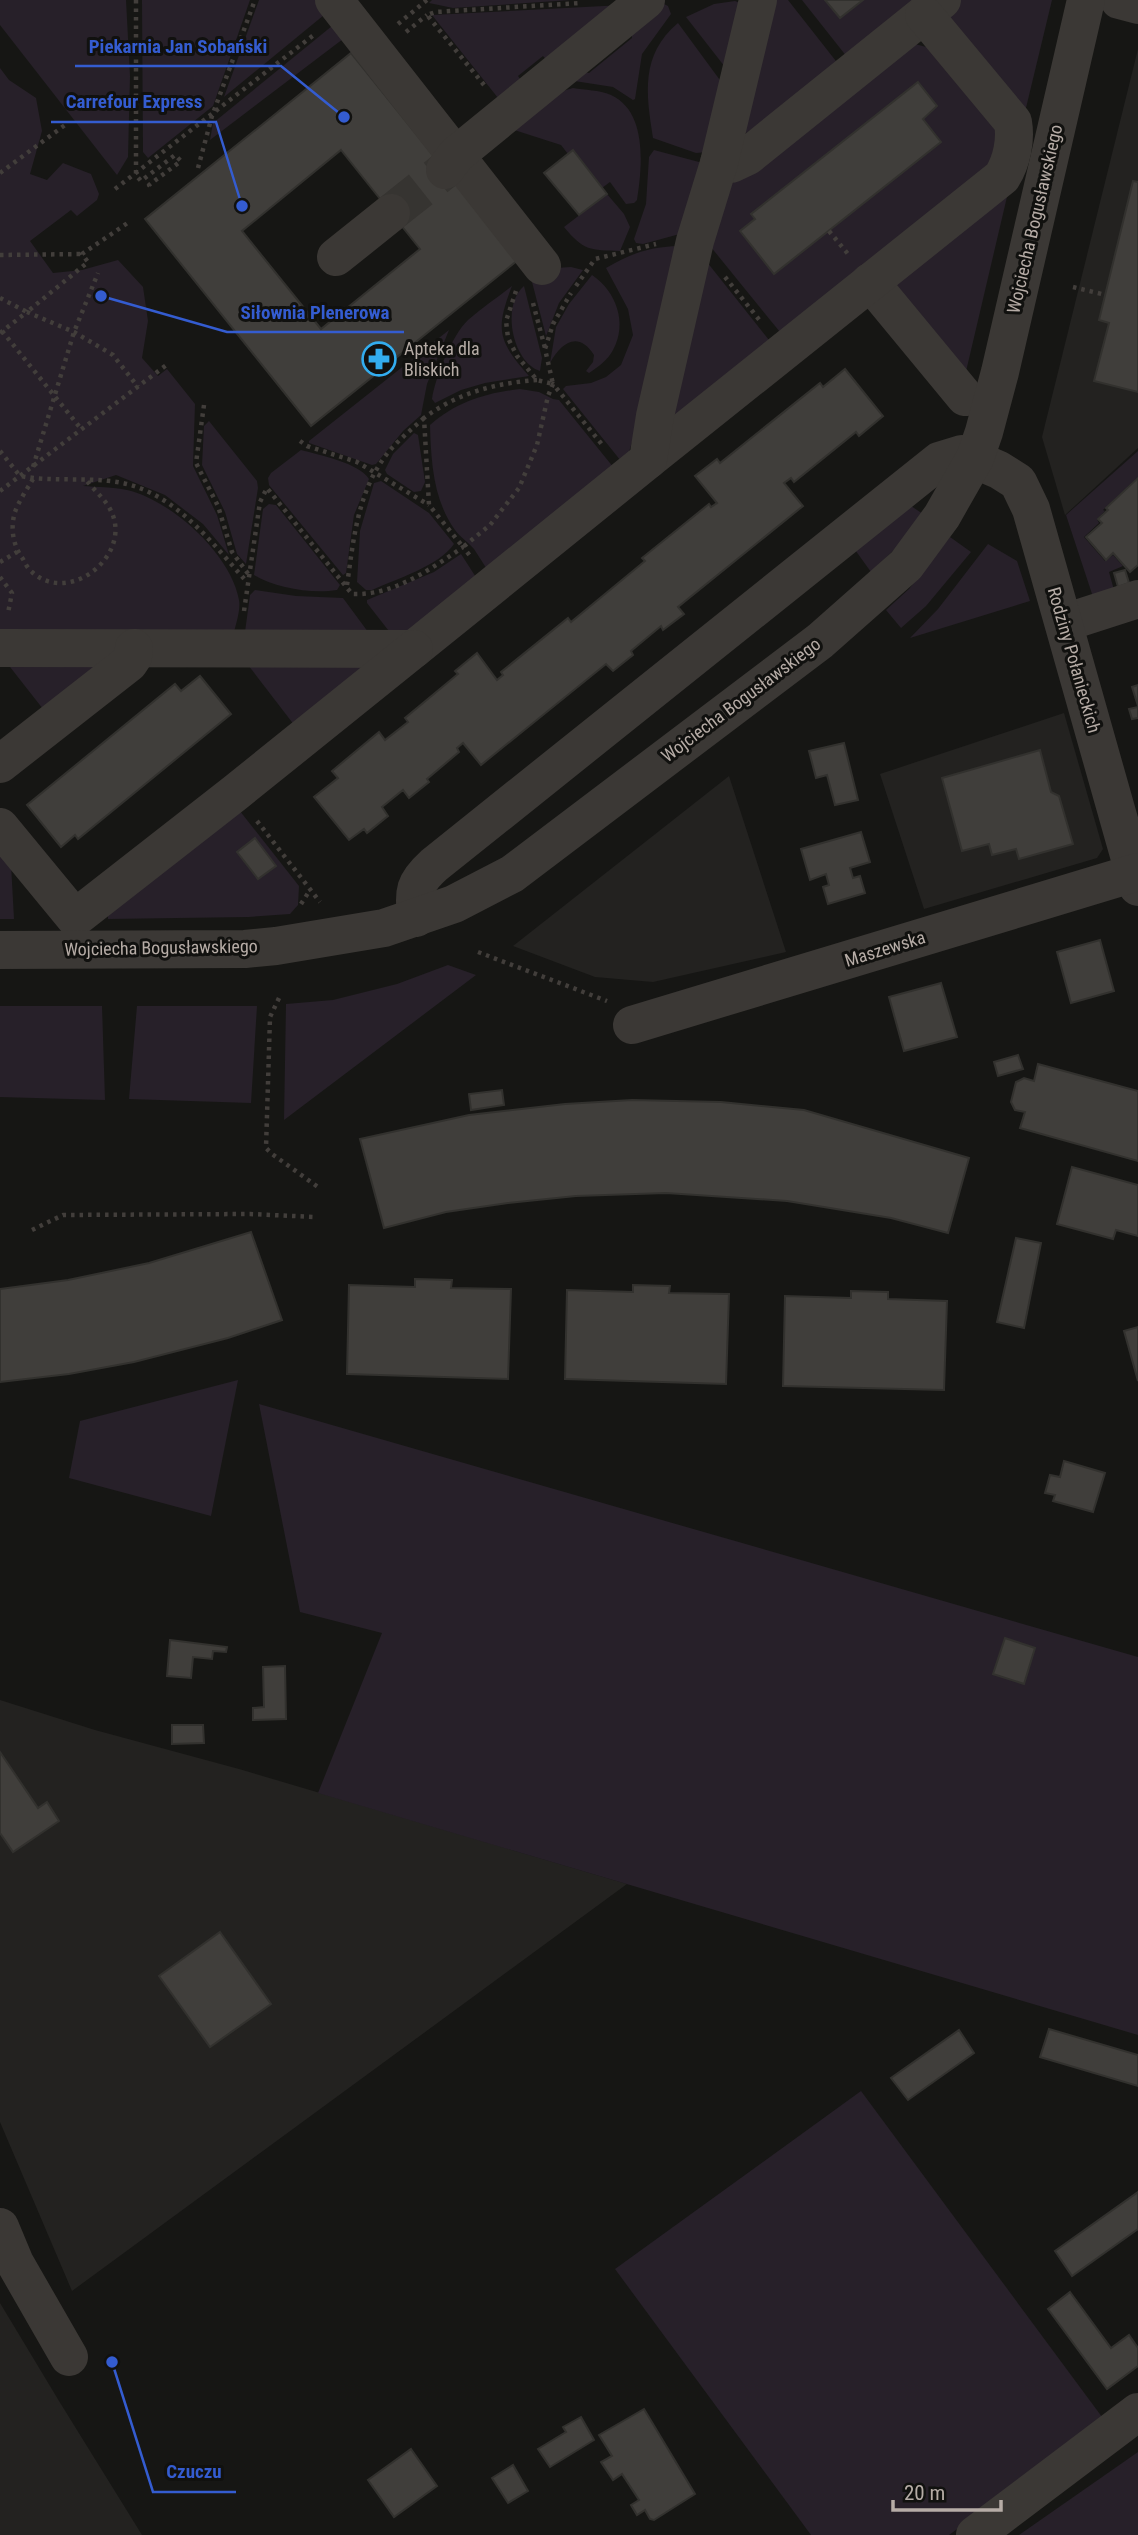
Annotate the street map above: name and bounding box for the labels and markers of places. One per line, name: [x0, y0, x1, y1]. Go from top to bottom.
callout: Piekarnia Jan Sobański: [75, 26, 281, 66]
callout: Carrefour Express: [51, 82, 216, 122]
callout: Siłownia Plenerowa: [227, 292, 404, 332]
place label: Apteka dla Bliskich: [404, 338, 480, 380]
pharmacy icon: Apteka dla Bliskich: [360, 340, 398, 378]
callout: Czuczu: [153, 2452, 236, 2492]

